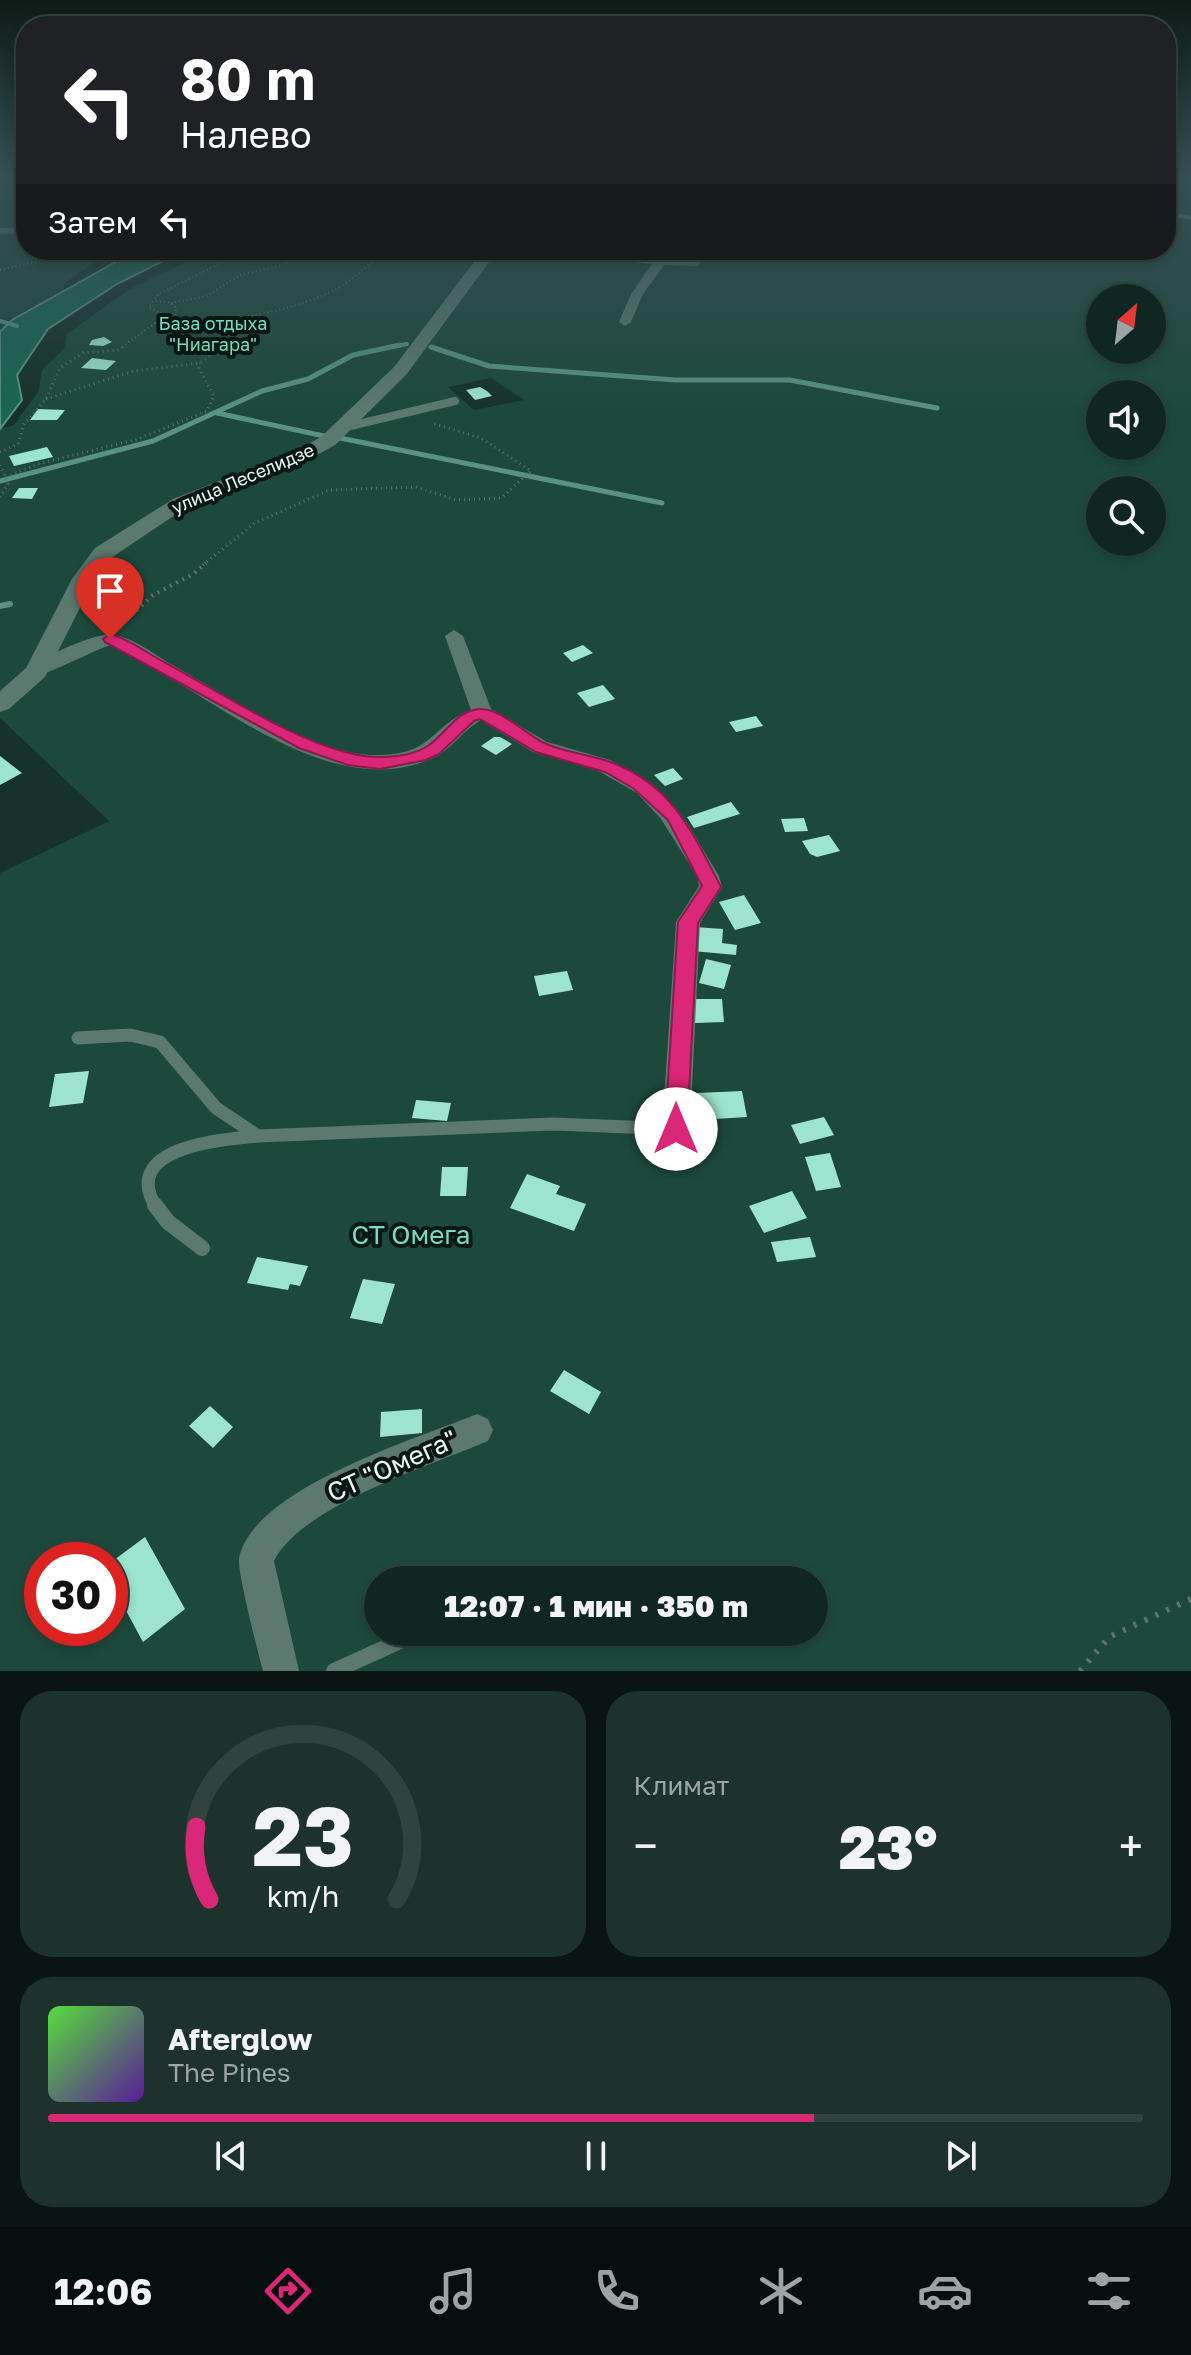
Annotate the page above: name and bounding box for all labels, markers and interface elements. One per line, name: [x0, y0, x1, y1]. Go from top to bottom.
text: 80 m: [180, 45, 315, 112]
icon: left: [48, 48, 152, 152]
text: Налево: [180, 113, 312, 156]
icon: left: [153, 200, 197, 244]
text: Затем: [48, 204, 137, 240]
north arrow: [1086, 284, 1166, 364]
map controls: [1086, 284, 1166, 556]
park label: База отдыха "Ниагара": [159, 312, 267, 355]
button: sound: [1086, 380, 1166, 460]
street label: улица Леселидзе: [168, 438, 317, 518]
button: search: [1086, 476, 1166, 556]
pin: [76, 557, 144, 639]
icon: arrive: [88, 569, 132, 613]
position arrow: [634, 1087, 718, 1171]
park label: СТ Омега: [352, 1219, 470, 1250]
street label: СТ "Омега": [322, 1423, 462, 1508]
speed limit sign: 30: [24, 1542, 128, 1646]
text: 12:07 · 1 мин · 350 m: [444, 1588, 748, 1624]
text: Климат: [634, 1770, 729, 1801]
text: 23: [252, 1784, 354, 1884]
text: 23°: [839, 1810, 937, 1882]
text: −: [634, 1819, 658, 1872]
text: +: [1119, 1819, 1143, 1872]
text: km/h: [266, 1879, 339, 1913]
text: Afterglow: [168, 2021, 312, 2057]
text: The Pines: [168, 2057, 291, 2088]
icon: previous: [209, 2134, 253, 2178]
icon: pause: [574, 2134, 618, 2178]
icon: next: [939, 2134, 983, 2178]
icon: directions: [260, 2263, 316, 2319]
icon: music: [425, 2263, 481, 2319]
icon: phone: [589, 2263, 645, 2319]
icon: climate: [753, 2263, 809, 2319]
icon: car: [917, 2263, 973, 2319]
icon: filters: [1081, 2263, 1137, 2319]
text: 12:06: [54, 2270, 152, 2313]

